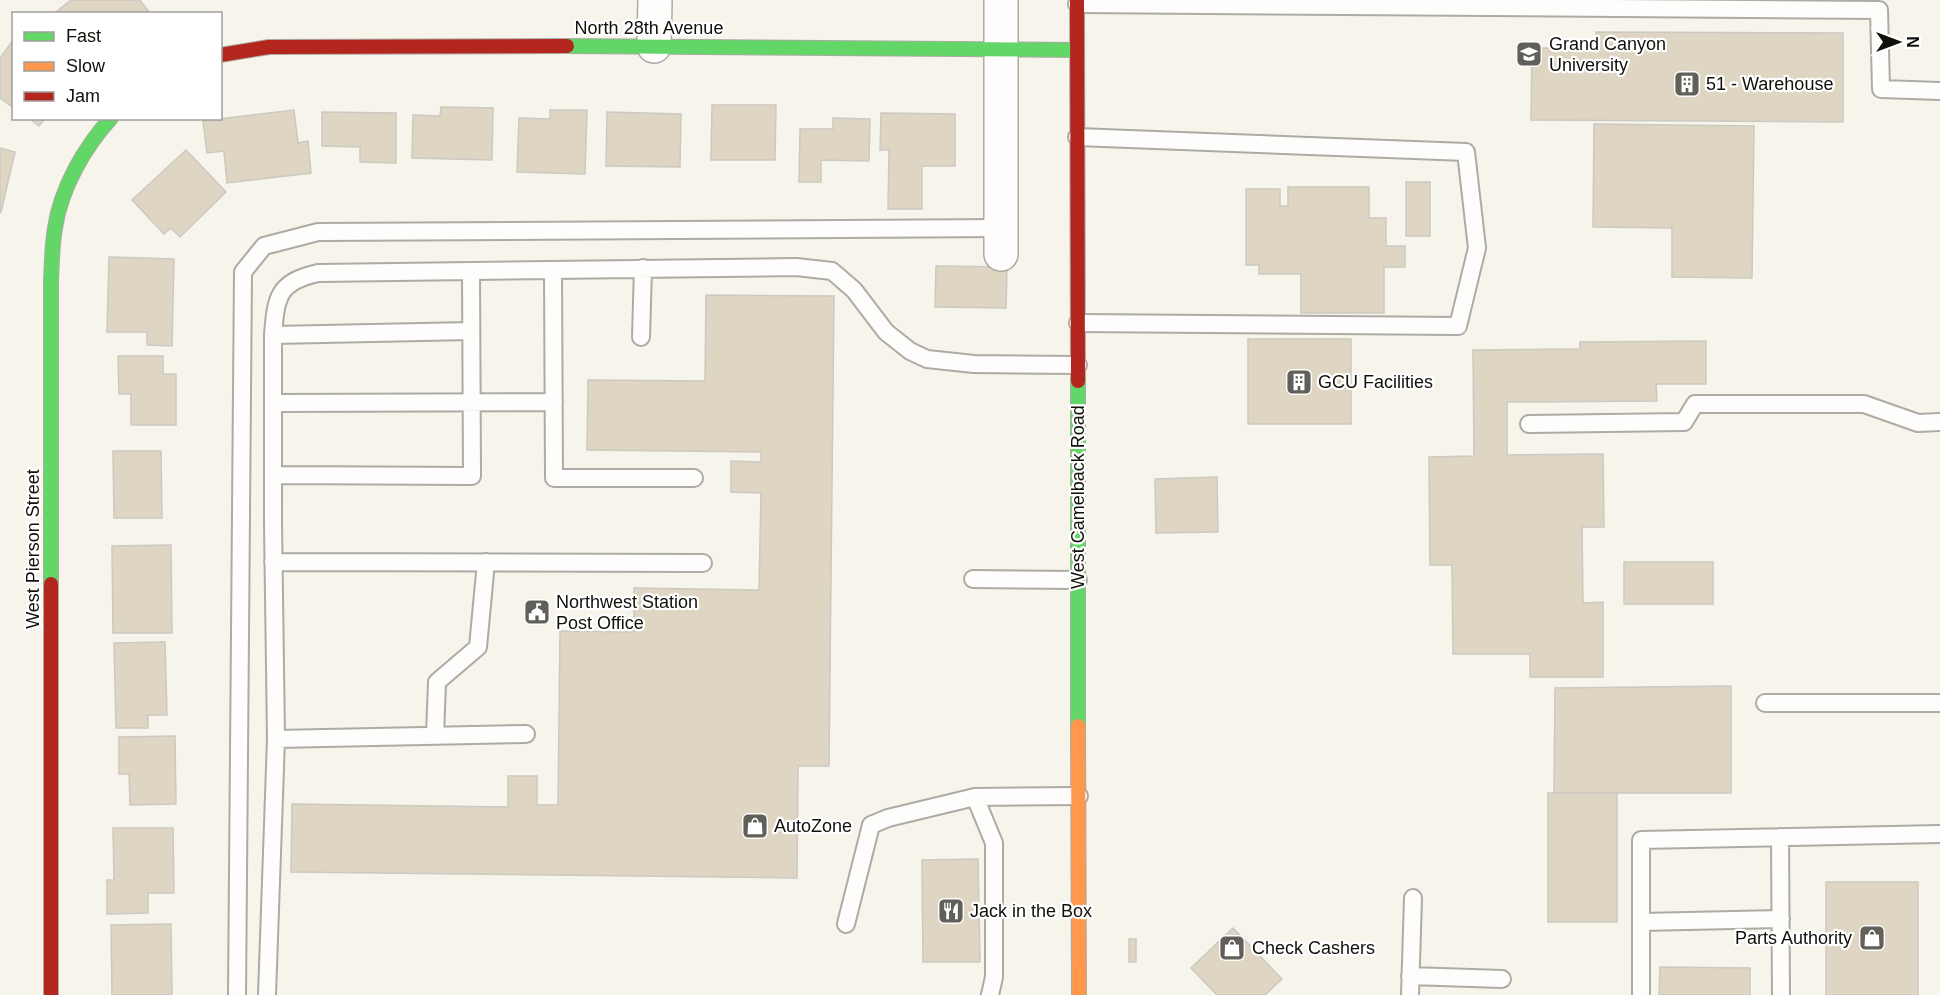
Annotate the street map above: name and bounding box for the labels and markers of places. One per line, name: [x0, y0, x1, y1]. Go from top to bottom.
place label: Grand Canyon University: [1549, 34, 1666, 75]
school or university icon: Grand Canyon University: [1514, 39, 1544, 69]
building icon: 51 - Warehouse: [1672, 69, 1702, 99]
place label: 51 - Warehouse: [1706, 74, 1833, 94]
building icon: GCU Facilities: [1284, 367, 1314, 397]
place label: GCU Facilities: [1318, 372, 1433, 392]
place label: Northwest Station Post Office: [556, 592, 698, 633]
public building icon: Northwest Station Post Office: [522, 597, 552, 627]
shop icon: AutoZone: [740, 811, 770, 841]
place label: AutoZone: [774, 816, 852, 836]
restaurant icon: Jack in the Box: [936, 896, 966, 926]
place label: Jack in the Box: [970, 901, 1092, 921]
shop icon: Parts Authority: [1857, 923, 1887, 953]
place label: Parts Authority: [1735, 928, 1852, 948]
shop icon: Check Cashers: [1217, 933, 1247, 963]
place label: Check Cashers: [1252, 938, 1375, 958]

